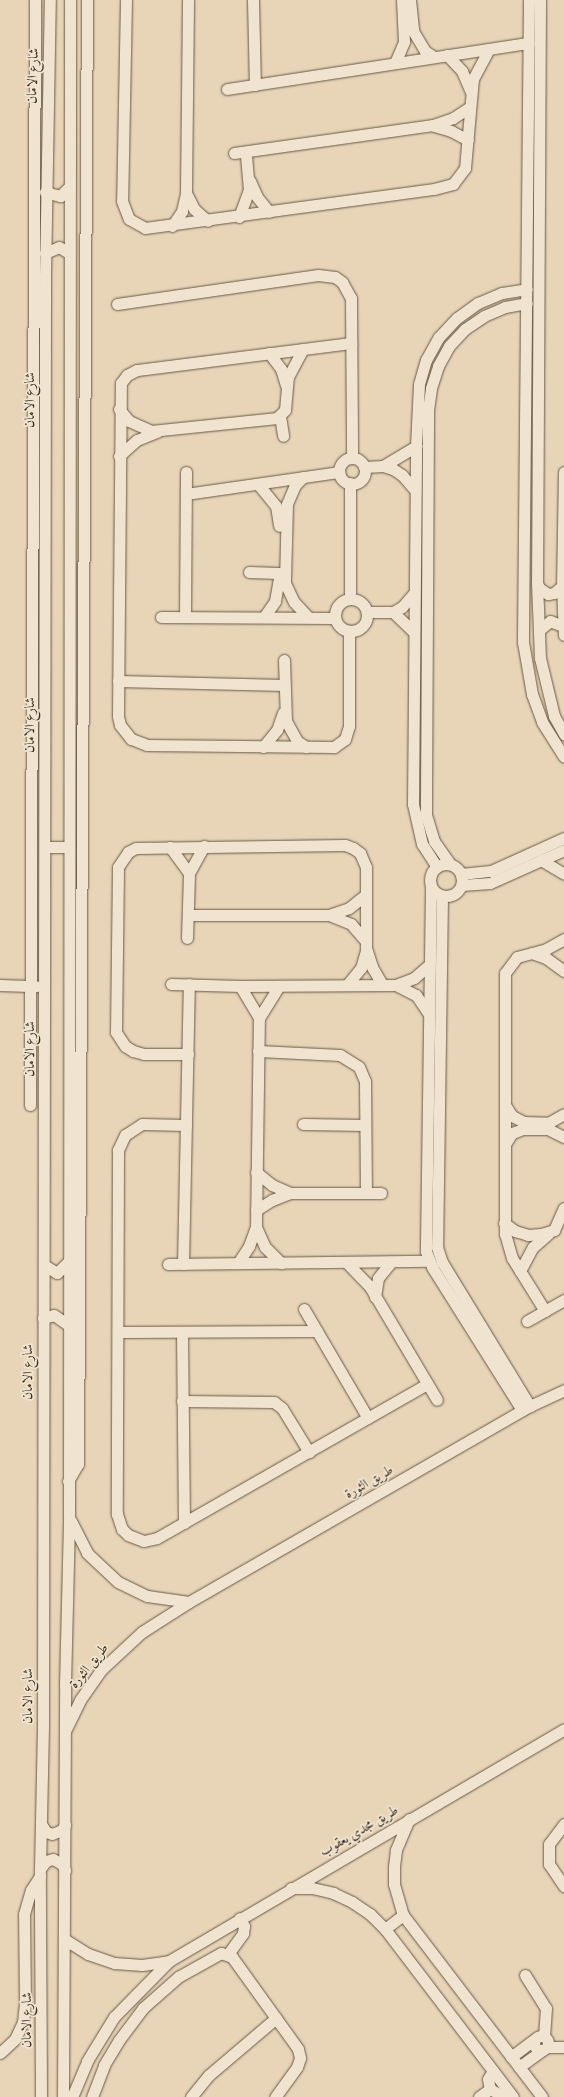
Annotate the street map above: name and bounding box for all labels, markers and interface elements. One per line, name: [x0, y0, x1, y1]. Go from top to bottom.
street label: شارع الامان: [24, 48, 42, 104]
street label: شارع الامان: [22, 372, 38, 428]
street label: شارع الامان: [22, 697, 38, 753]
street label: شارع الامان: [22, 1021, 38, 1077]
street label: شارع الامان: [20, 1344, 36, 1400]
street label: طريق الثورة: [342, 1461, 396, 1503]
street label: طريق الثورة: [66, 1640, 112, 1692]
street label: شارع الامان: [20, 1668, 36, 1724]
street label: طريق مجدي يعقوب: [317, 1802, 401, 1860]
street label: شارع الامان: [19, 1992, 35, 2048]

